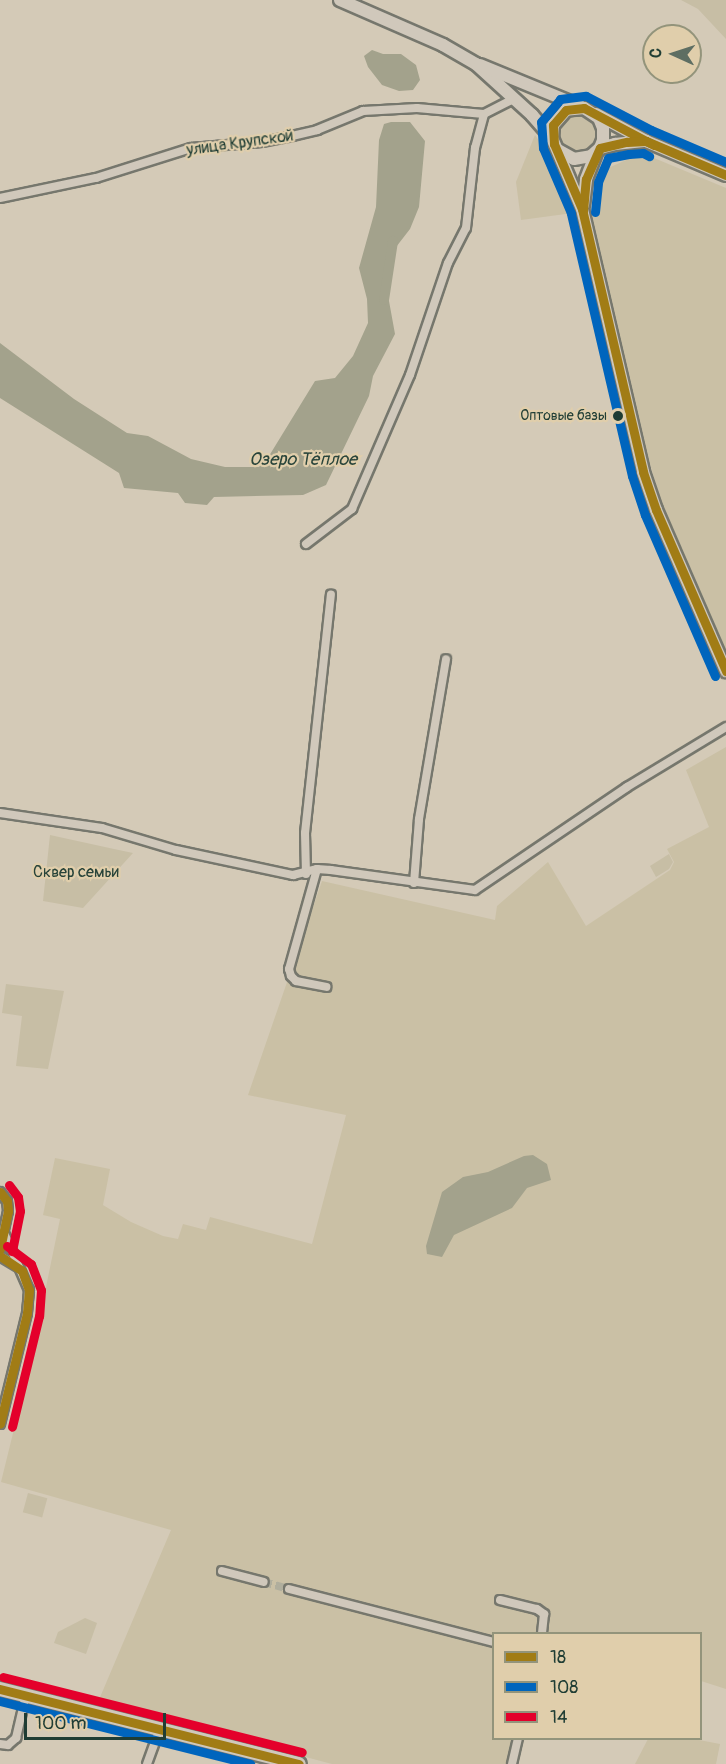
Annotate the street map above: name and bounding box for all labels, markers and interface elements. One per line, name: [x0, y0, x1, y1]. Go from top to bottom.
north arrow: [642, 24, 702, 84]
text: С: [646, 48, 666, 59]
street label: улица Крупской: [185, 126, 295, 160]
place label: Оптовые базы: [520, 408, 607, 424]
marker: Оптовые базы: [612, 410, 624, 422]
water label: Озеро Тёплое: [249, 449, 357, 471]
park label: Сквер семьи: [33, 862, 119, 882]
legend: [492, 1632, 702, 1740]
text: 18: [550, 1646, 566, 1669]
text: 108: [550, 1676, 578, 1699]
scale bar: [27, 1701, 170, 1739]
text: 14: [550, 1706, 567, 1729]
text: 100 m: [35, 1712, 87, 1735]

